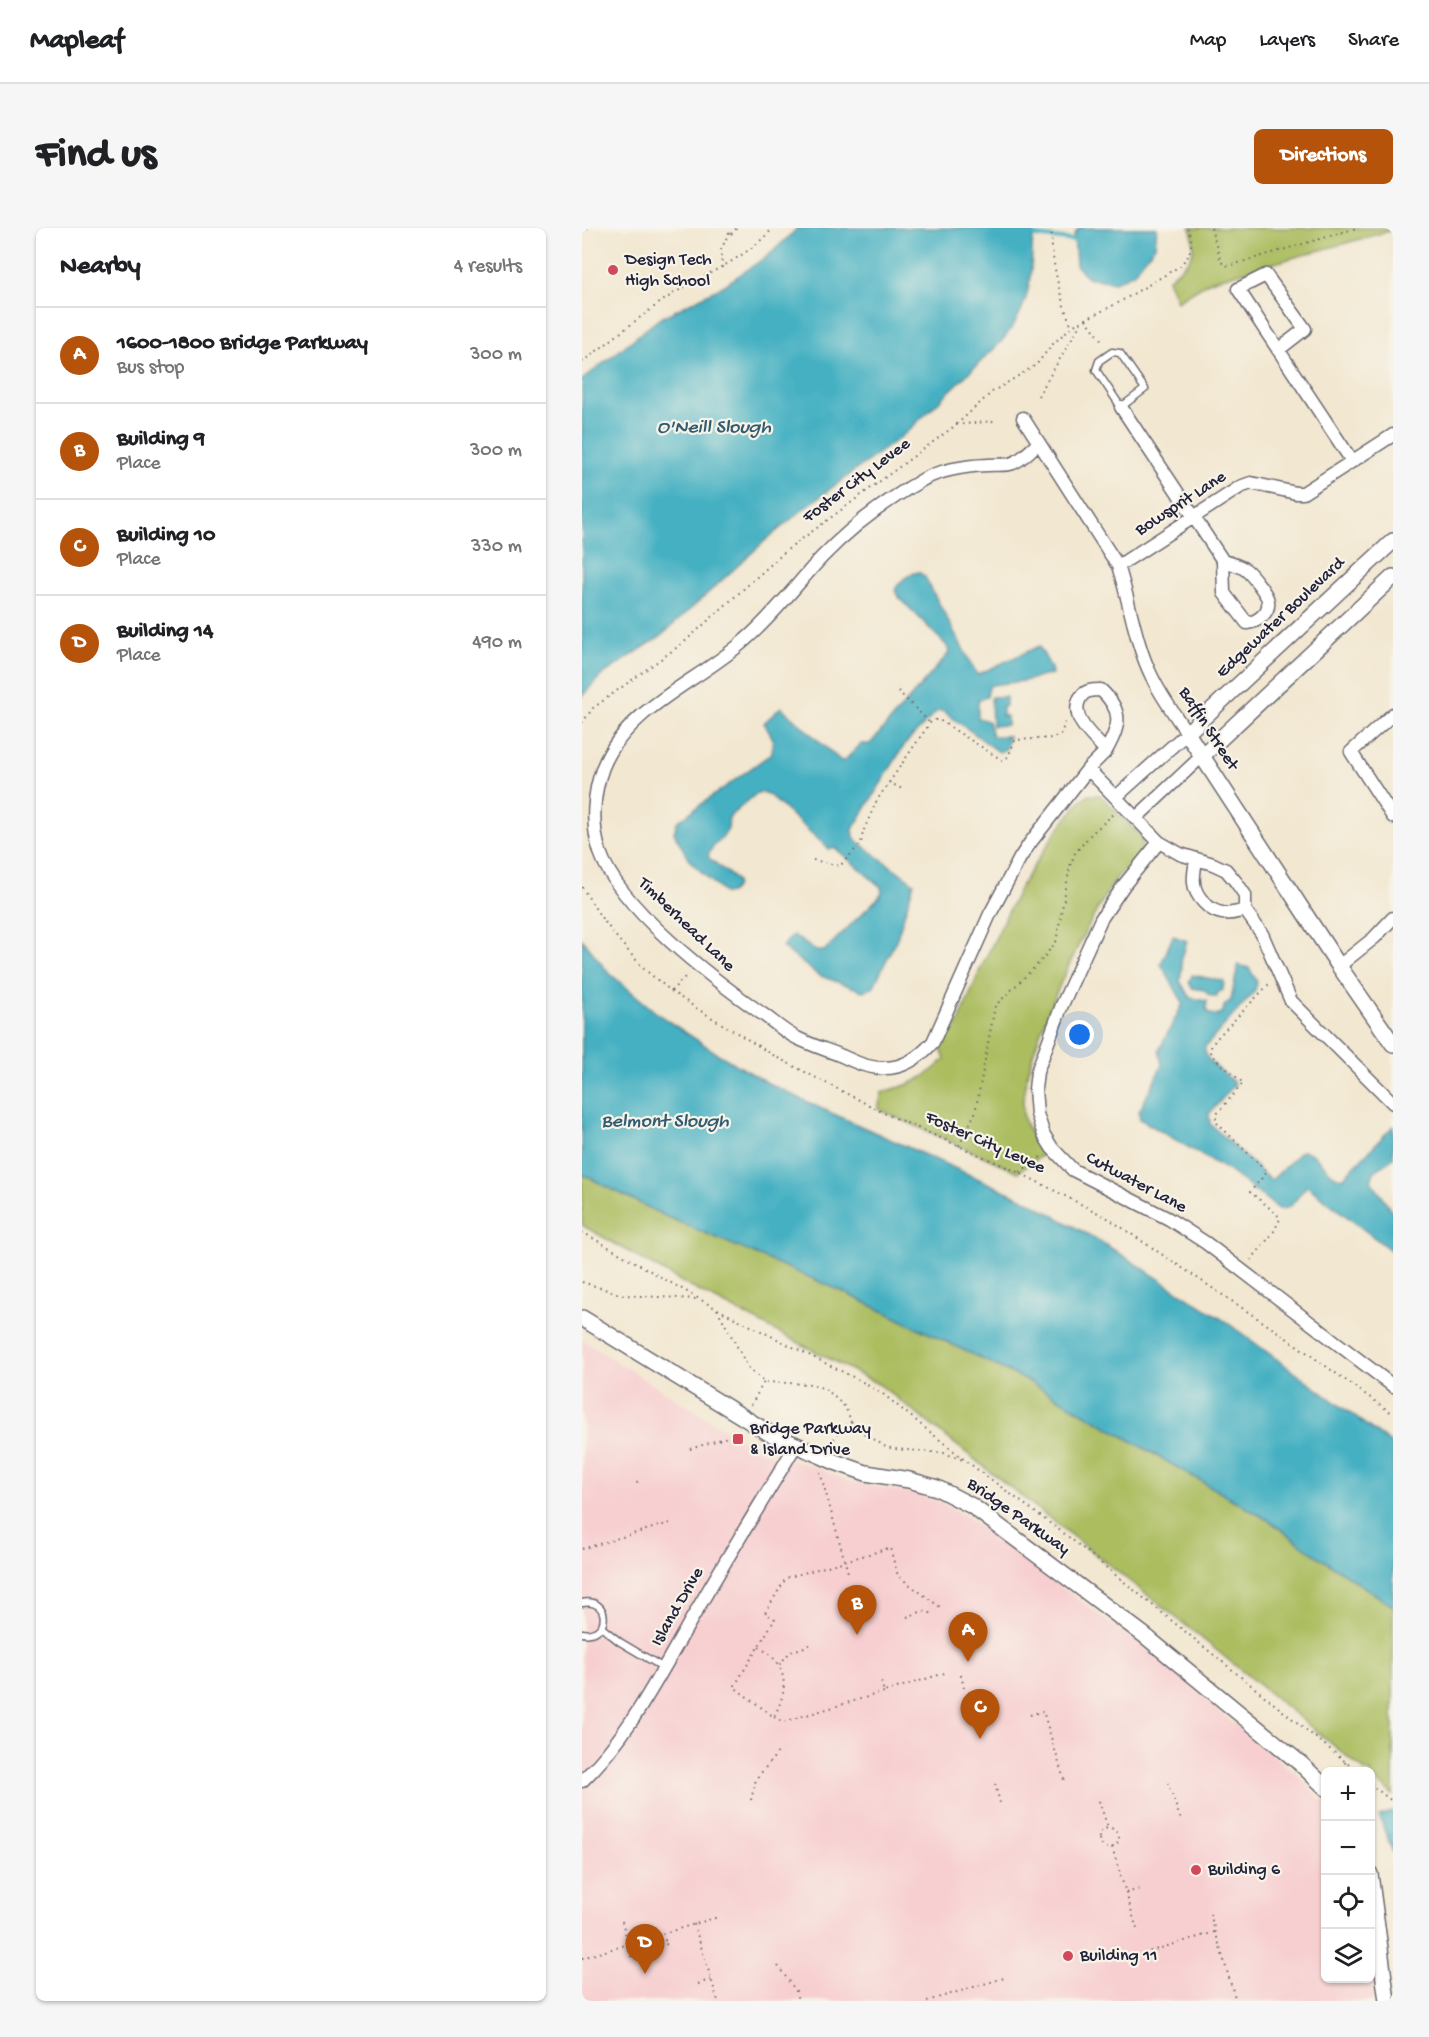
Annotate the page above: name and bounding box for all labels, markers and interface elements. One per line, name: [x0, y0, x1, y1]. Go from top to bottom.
text: Mapleaf: [30, 25, 124, 58]
text: Map: [1190, 29, 1226, 54]
text: Layers: [1259, 29, 1315, 54]
text: Share: [1348, 29, 1399, 54]
button: Directions: [1254, 129, 1393, 184]
text: Find us: [36, 132, 156, 181]
place label: Design Tech High School: [624, 250, 712, 292]
text: Nearby: [60, 252, 141, 283]
text: 4 results: [454, 256, 522, 279]
marker: Design Tech High School: [606, 263, 620, 277]
text: 1600-1800 Bridge Parkway: [117, 331, 368, 357]
text: A: [74, 344, 85, 367]
text: 300 m: [470, 344, 522, 367]
text: Bus stop: [117, 357, 184, 380]
water label: O'Neill Slough: [657, 417, 771, 440]
text: Building 9: [117, 427, 205, 453]
street label: Foster City Levee: [798, 433, 915, 529]
text: B: [74, 440, 85, 463]
text: 300 m: [470, 440, 522, 463]
text: Place: [117, 453, 161, 476]
street label: Bowsprit Lane: [1131, 466, 1231, 542]
text: Building 10: [117, 523, 215, 549]
text: C: [74, 536, 85, 559]
text: 330 m: [471, 536, 522, 559]
text: Place: [117, 549, 161, 572]
street label: Edgewater Boulevard: [1213, 552, 1351, 683]
text: Building 14: [117, 619, 213, 645]
text: D: [73, 632, 86, 655]
text: 490 m: [472, 632, 522, 655]
text: Place: [117, 645, 161, 668]
street label: Baffin Street: [1173, 683, 1244, 776]
street label: Timberhead Lane: [632, 873, 739, 977]
your location: [1065, 1020, 1094, 1049]
street label: Foster City Levee: [921, 1107, 1049, 1179]
water label: Belmont Slough: [601, 1111, 729, 1134]
street label: Cutwater Lane: [1082, 1148, 1191, 1219]
place label: Bridge Parkway & Island Drive: [749, 1419, 871, 1461]
marker: Bridge Parkway & Island Drive: [731, 1432, 745, 1446]
street label: Bridge Parkway: [962, 1473, 1074, 1560]
street label: Island Drive: [647, 1563, 709, 1650]
pin: B: [838, 1586, 876, 1635]
pin: A: [948, 1612, 988, 1662]
pin: C: [960, 1690, 1000, 1739]
map controls: [1321, 1767, 1375, 1983]
button: +: [1321, 1767, 1375, 1821]
button: −: [1321, 1821, 1375, 1875]
place label: Building 6: [1207, 1860, 1281, 1881]
marker: Building 6: [1189, 1863, 1203, 1877]
button: locate: [1321, 1875, 1375, 1929]
pin: D: [626, 1924, 664, 1974]
button: layers: [1321, 1929, 1375, 1983]
place label: Building 11: [1079, 1946, 1158, 1967]
marker: Building 11: [1061, 1949, 1075, 1963]

